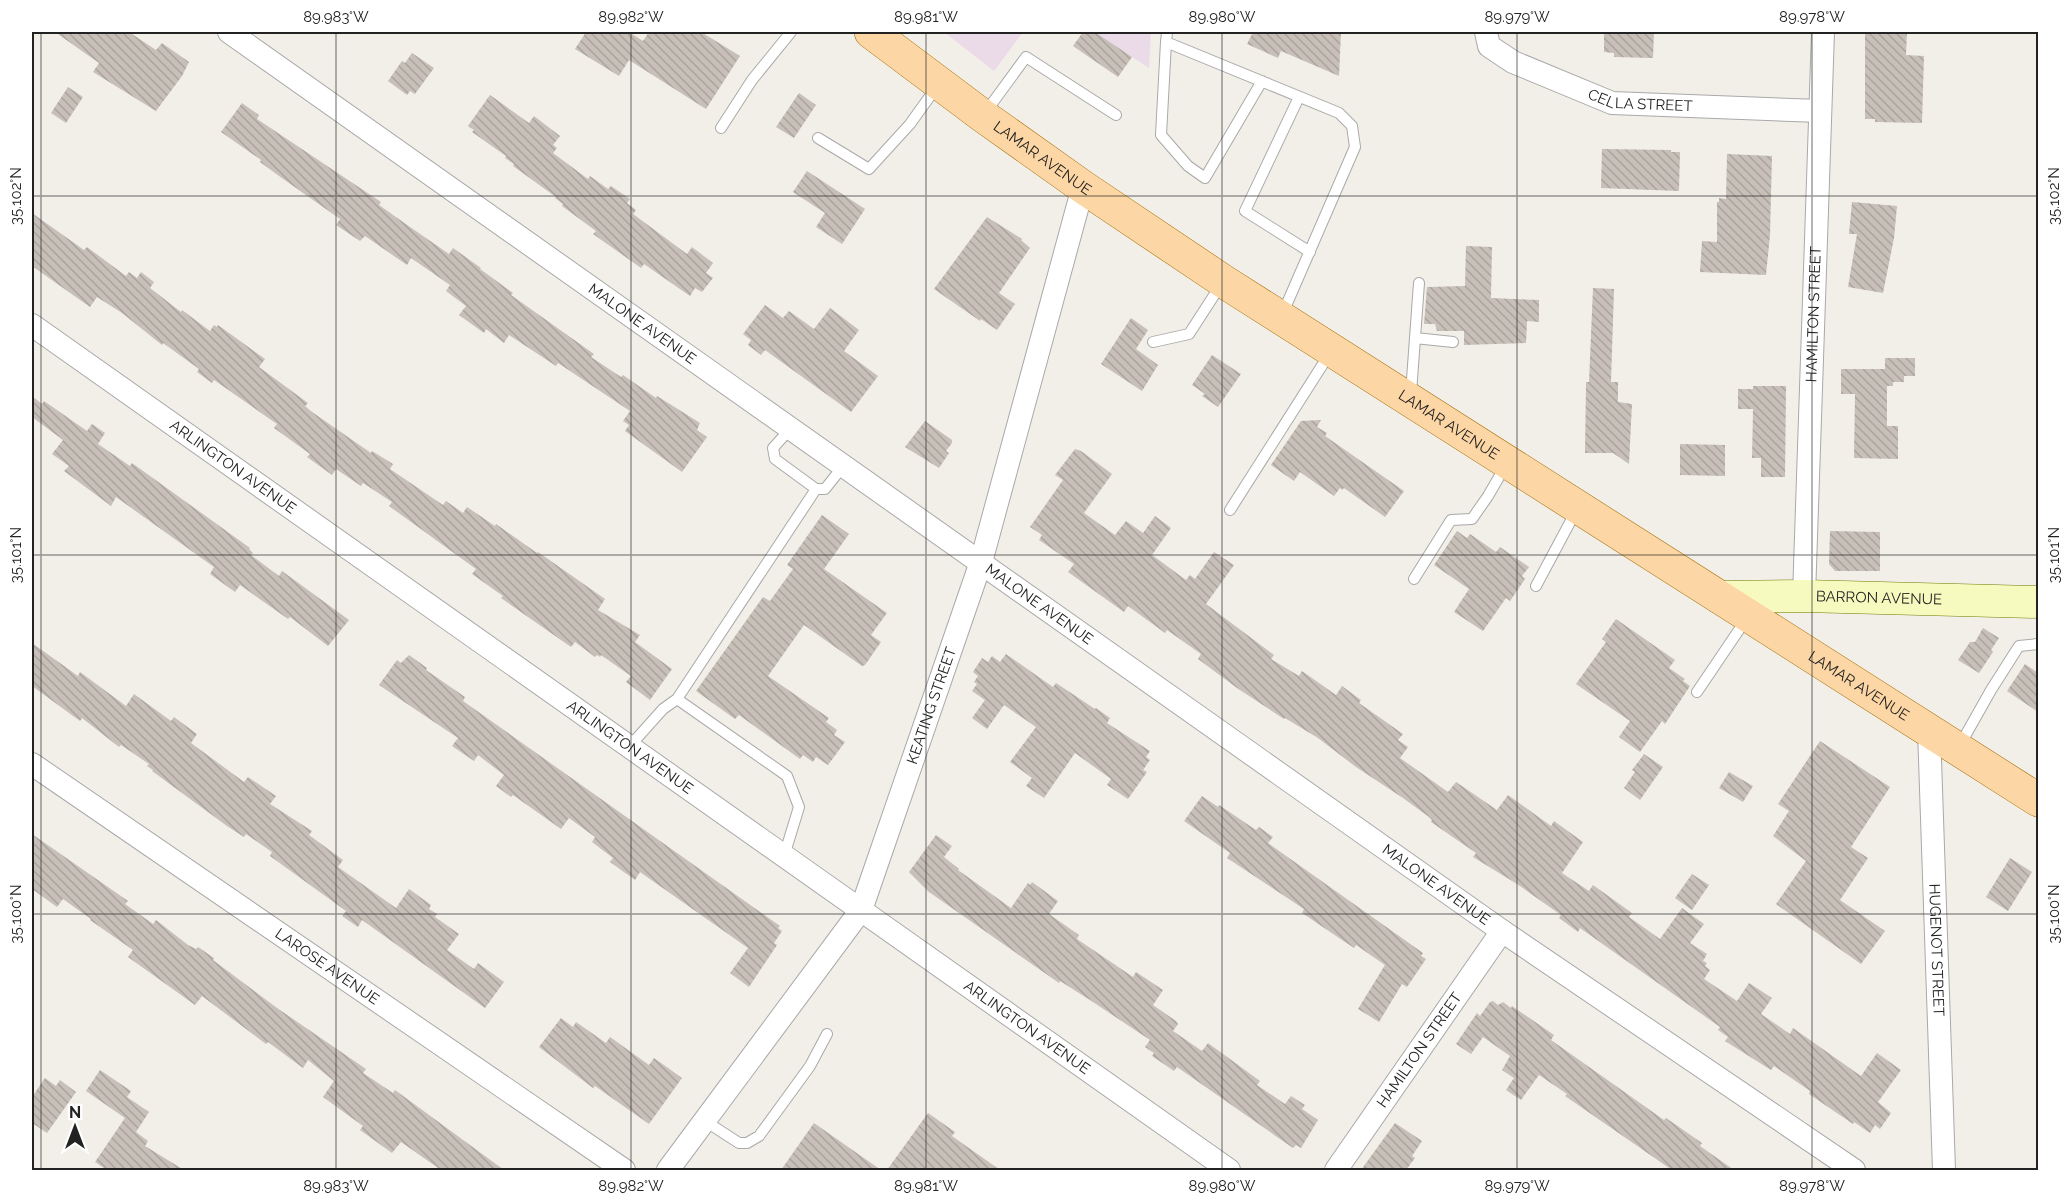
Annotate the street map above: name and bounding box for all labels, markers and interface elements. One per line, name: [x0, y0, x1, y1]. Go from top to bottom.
text: 89.983°W: [303, 8, 369, 26]
text: 89.982°W: [598, 8, 664, 26]
text: 89.981°W: [894, 8, 958, 26]
text: 89.980°W: [1189, 8, 1256, 26]
text: 89.979°W: [1484, 8, 1550, 26]
text: 89.978°W: [1779, 8, 1845, 26]
street label: CELLA STREET: [1585, 85, 1693, 115]
street label: LAMAR AVENUE: [990, 117, 1095, 199]
text: 35.102°N: [7, 167, 25, 225]
text: 35.102°N: [2045, 167, 2063, 225]
street label: HAMILTON STREET: [1802, 246, 1825, 383]
street label: MALONE AVENUE: [585, 280, 700, 368]
street label: LAMAR AVENUE: [1395, 386, 1503, 464]
street label: ARLINGTON AVENUE: [166, 416, 300, 518]
text: 35.101°N: [7, 527, 25, 583]
text: 35.101°N: [2045, 527, 2063, 583]
street label: MALONE AVENUE: [982, 560, 1097, 648]
street label: BARRON AVENUE: [1816, 587, 1942, 609]
street label: KEATING STREET: [903, 645, 960, 766]
street label: LAMAR AVENUE: [1805, 647, 1913, 725]
street label: ARLINGTON AVENUE: [563, 696, 697, 798]
street label: MALONE AVENUE: [1379, 840, 1494, 929]
street label: HUGENOT STREET: [1925, 883, 1948, 1017]
text: 35.100°N: [7, 884, 25, 944]
text: 35.100°N: [2045, 884, 2063, 944]
street label: LAROSE AVENUE: [272, 924, 383, 1008]
street label: ARLINGTON AVENUE: [960, 977, 1094, 1078]
street label: HAMILTON STREET: [1373, 989, 1466, 1111]
north arrow: [45, 1097, 105, 1157]
text: N: [69, 1103, 81, 1122]
text: 89.983°W: [303, 1177, 369, 1195]
text: 89.982°W: [598, 1177, 664, 1195]
text: 89.981°W: [894, 1177, 958, 1195]
text: 89.980°W: [1189, 1177, 1256, 1195]
text: 89.979°W: [1484, 1177, 1550, 1195]
text: 89.978°W: [1779, 1177, 1845, 1195]

